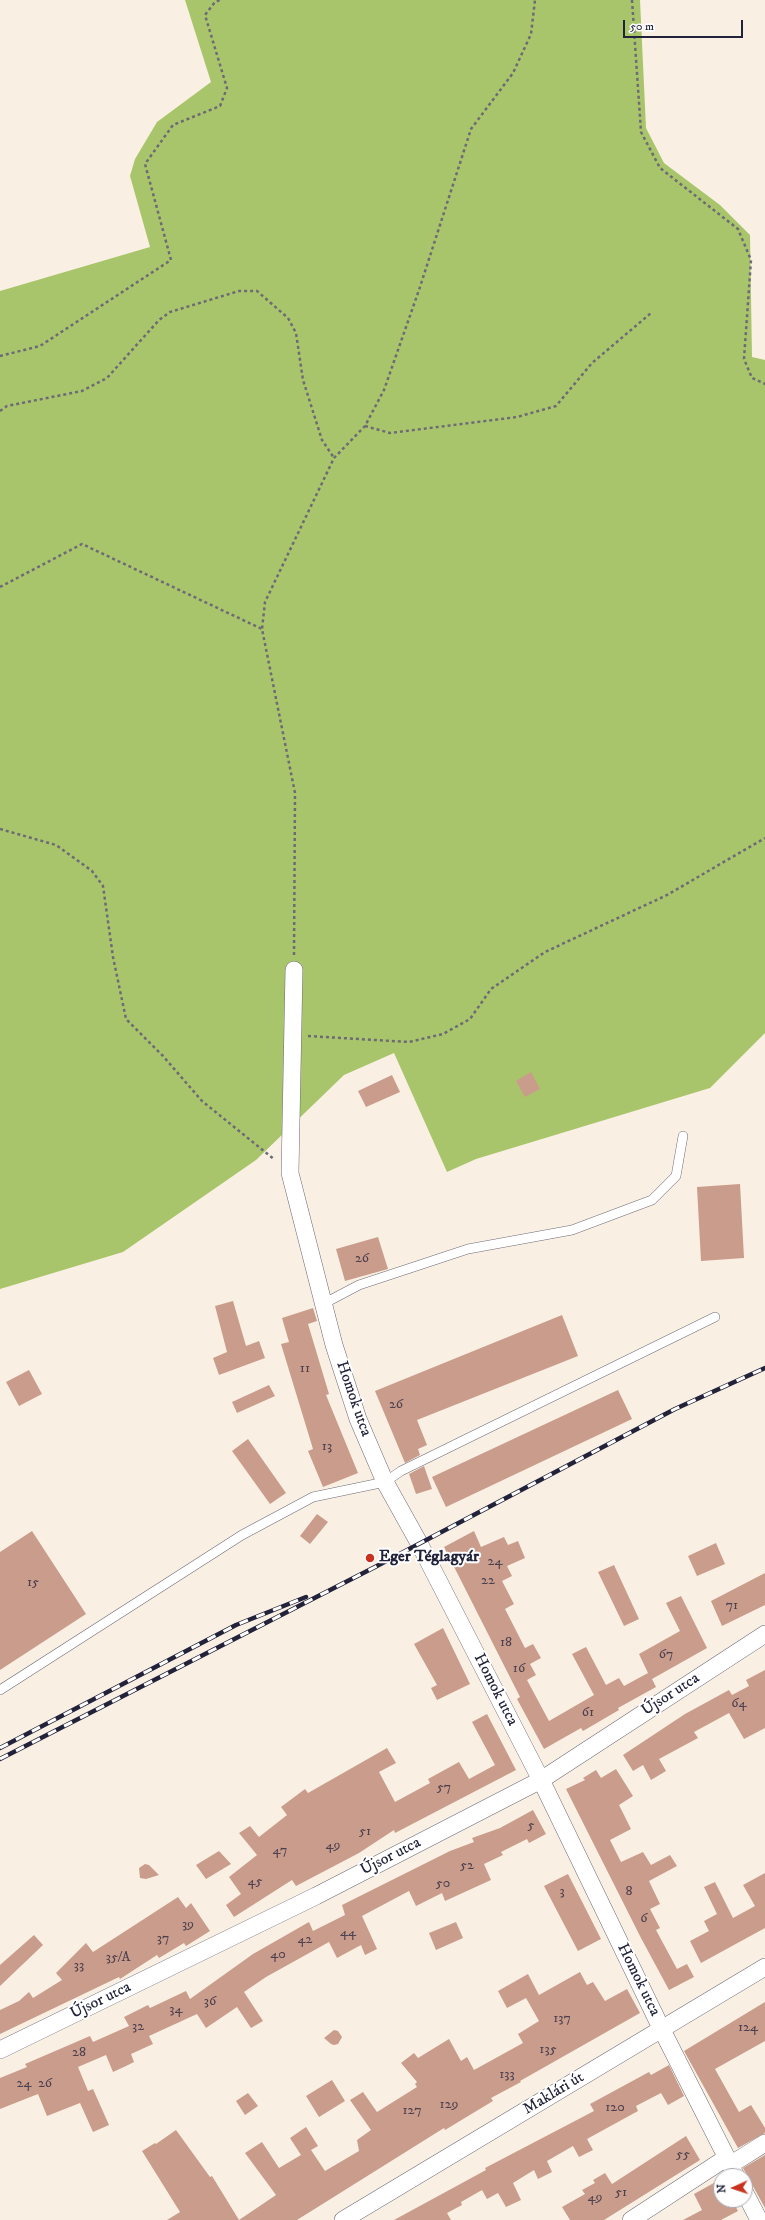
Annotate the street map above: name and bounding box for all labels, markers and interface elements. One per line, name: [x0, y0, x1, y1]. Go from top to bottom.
scale bar: [625, 12, 745, 38]
text: 50 m: [630, 19, 654, 34]
house number: 26: [355, 1251, 369, 1267]
street label: Homok utca: [331, 1359, 375, 1439]
house number: 11: [300, 1361, 310, 1377]
house number: 26: [389, 1397, 403, 1413]
house number: 13: [322, 1439, 332, 1455]
place label: Eger Téglagyár: [379, 1548, 479, 1568]
marker: Eger Téglagyár: [364, 1552, 376, 1564]
house number: 24: [488, 1554, 502, 1570]
house number: 22: [481, 1573, 495, 1589]
house number: 15: [27, 1575, 39, 1591]
house number: 71: [726, 1598, 738, 1614]
house number: 18: [500, 1635, 512, 1651]
house number: 67: [659, 1647, 673, 1663]
street label: Homok utca: [469, 1651, 521, 1729]
house number: 16: [513, 1661, 525, 1677]
street label: Újsor utca: [638, 1669, 704, 1721]
house number: 64: [731, 1696, 747, 1712]
house number: 61: [582, 1705, 594, 1721]
house number: 57: [437, 1780, 451, 1796]
house number: 5: [528, 1818, 534, 1834]
house number: 51: [359, 1824, 371, 1840]
street label: Újsor utca: [358, 1834, 424, 1880]
house number: 49: [325, 1838, 341, 1854]
house number: 47: [273, 1843, 287, 1859]
house number: 52: [460, 1858, 474, 1874]
house number: 45: [248, 1874, 262, 1890]
house number: 50: [436, 1876, 450, 1892]
house number: 3: [559, 1884, 565, 1900]
house number: 8: [625, 1884, 633, 1900]
house number: 6: [640, 1911, 648, 1927]
house number: 39: [182, 1917, 194, 1933]
house number: 44: [340, 1925, 356, 1941]
house number: 37: [157, 1931, 169, 1947]
house number: 42: [298, 1932, 312, 1948]
street label: Homok utca: [612, 1940, 664, 2020]
house number: 40: [270, 1947, 286, 1963]
house number: 35/A: [106, 1950, 130, 1966]
house number: 33: [74, 1958, 84, 1974]
street label: Újsor utca: [68, 1978, 134, 2024]
house number: 36: [204, 1994, 216, 2010]
house number: 34: [169, 2002, 183, 2018]
house number: 137: [553, 2011, 571, 2027]
house number: 32: [132, 2019, 144, 2035]
house number: 124: [738, 2020, 758, 2036]
house number: 135: [539, 2042, 557, 2058]
house number: 28: [72, 2045, 86, 2061]
house number: 133: [499, 2067, 515, 2083]
street label: Maklári út: [520, 2068, 588, 2120]
house number: 24: [17, 2076, 31, 2092]
house number: 26: [38, 2076, 52, 2092]
house number: 129: [439, 2097, 459, 2113]
house number: 120: [605, 2100, 625, 2116]
house number: 127: [402, 2103, 422, 2119]
house number: 55: [676, 2147, 690, 2163]
north arrow: [713, 2168, 753, 2208]
text: N: [715, 2184, 729, 2193]
house number: 51: [615, 2185, 627, 2201]
house number: 49: [587, 2190, 603, 2206]

